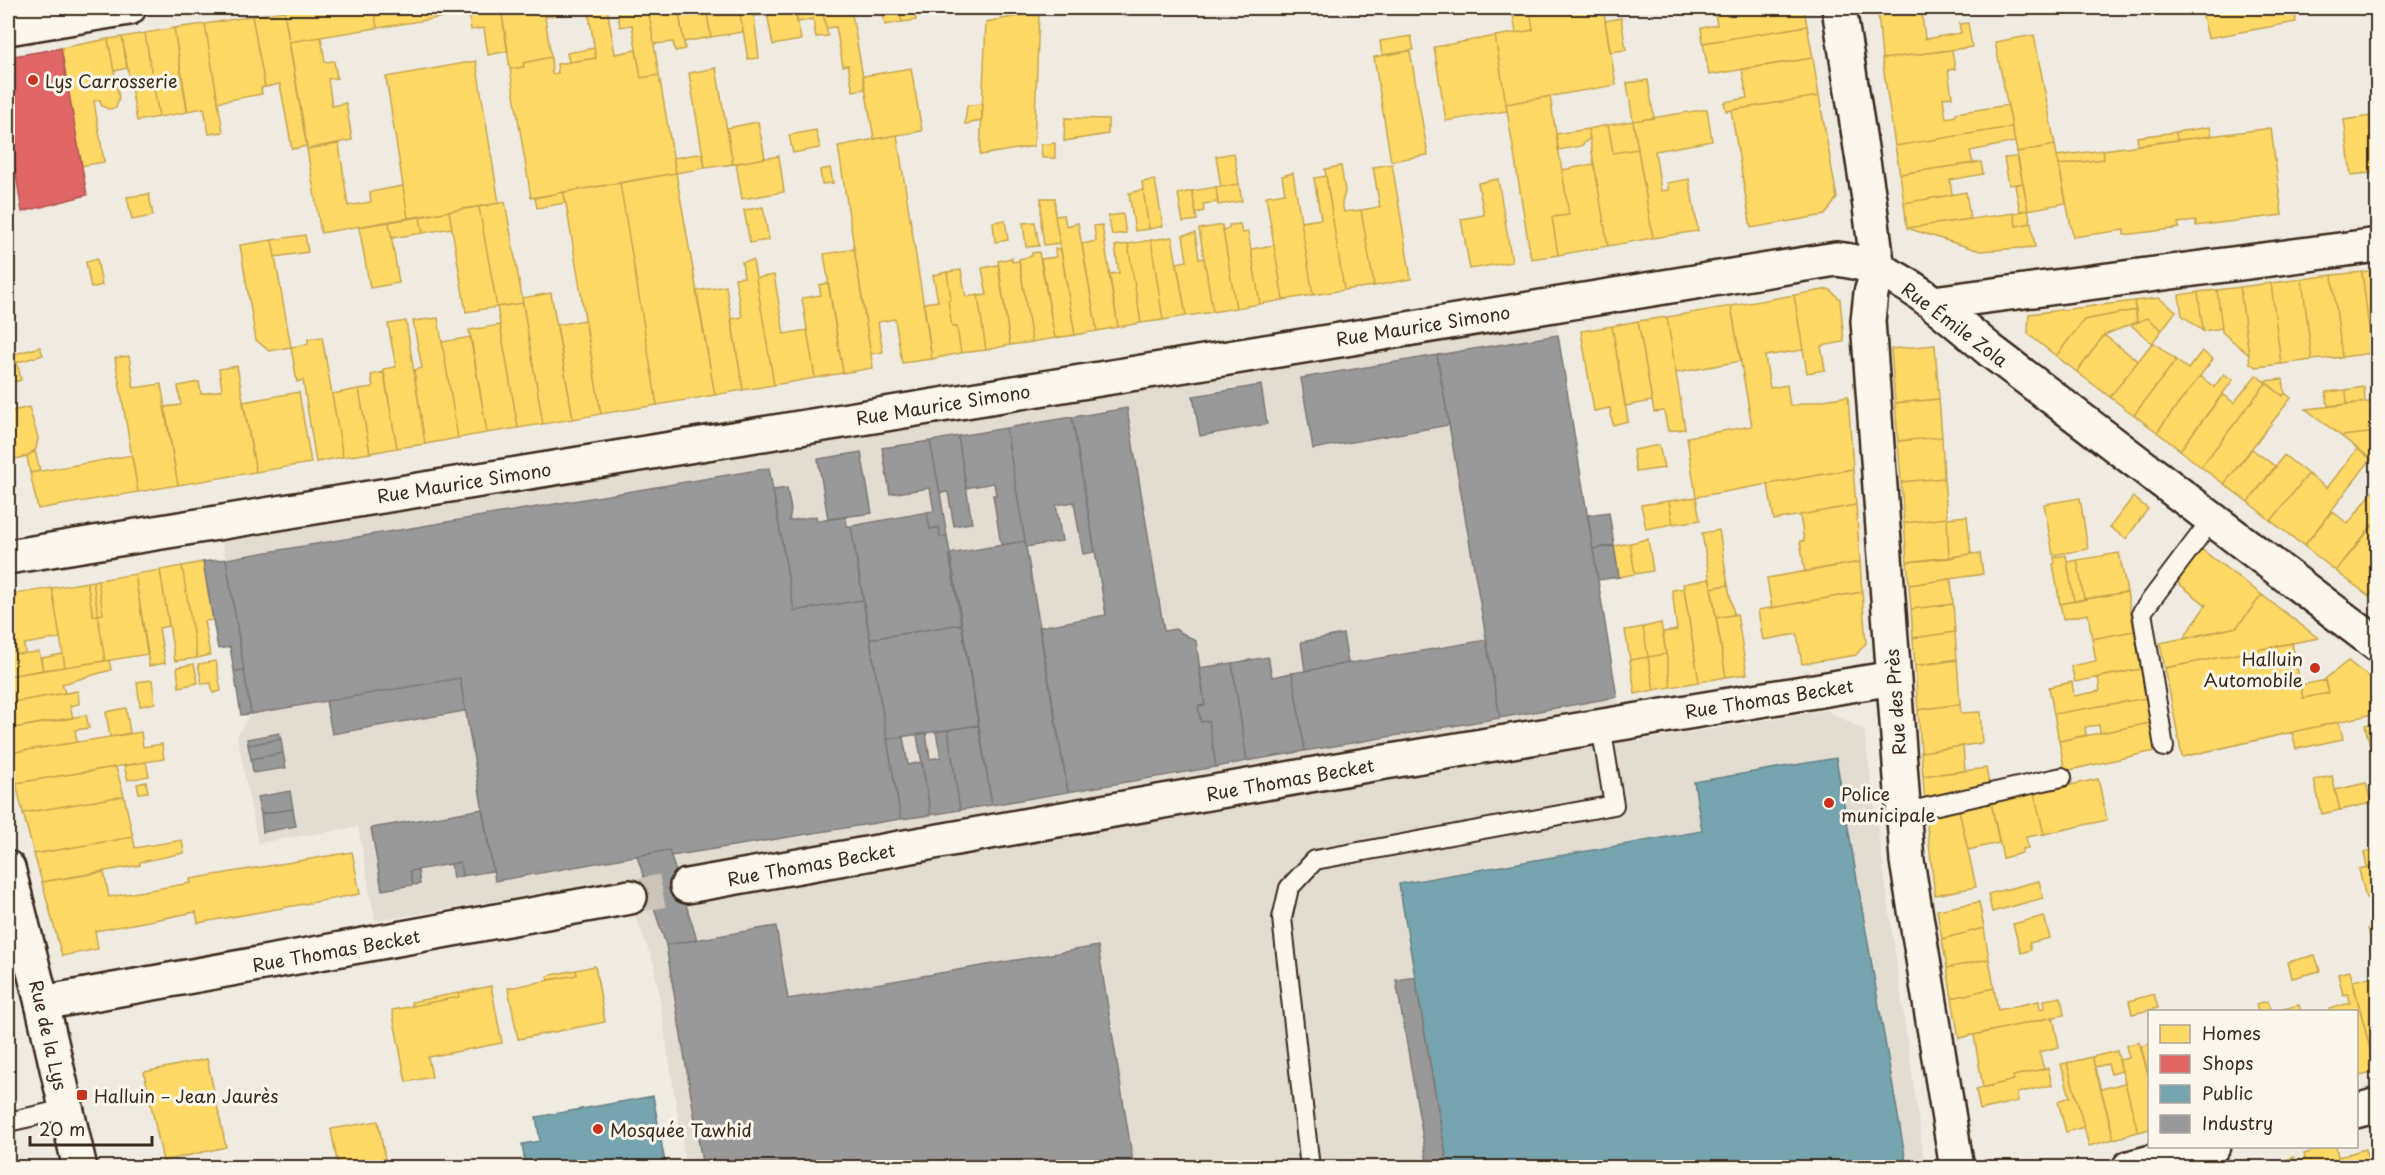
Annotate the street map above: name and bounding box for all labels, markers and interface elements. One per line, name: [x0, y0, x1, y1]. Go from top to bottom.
place label: Lys Carrosserie: [45, 67, 178, 94]
marker: Lys Carrosserie: [26, 73, 40, 87]
street label: Rue Émile Zola: [1896, 275, 2014, 373]
street label: Rue Maurice Simono: [1334, 298, 1512, 352]
street label: Rue Maurice Simono: [854, 377, 1032, 431]
street label: Rue Maurice Simono: [375, 455, 553, 509]
place label: Halluin Automobile: [2204, 645, 2303, 693]
street label: Rue des Près: [1878, 648, 1912, 756]
marker: Halluin Automobile: [2308, 661, 2322, 675]
street label: Rue Thomas Becket: [1683, 671, 1855, 725]
street label: Rue Thomas Becket: [1204, 751, 1376, 807]
place label: Police municipale: [1841, 780, 1936, 828]
marker: Police municipale: [1822, 796, 1836, 810]
street label: Rue Thomas Becket: [725, 836, 897, 892]
street label: Rue Thomas Becket: [250, 922, 422, 978]
street label: Rue de la Lys: [23, 977, 75, 1093]
legend: [2148, 1010, 2358, 1148]
text: Homes: [2202, 1019, 2260, 1046]
text: Shops: [2202, 1049, 2253, 1076]
text: Public: [2202, 1079, 2253, 1106]
place label: Halluin – Jean Jaurès: [94, 1082, 279, 1109]
marker: Halluin – Jean Jaurès: [75, 1088, 89, 1102]
scale bar: [30, 1109, 152, 1147]
text: Industry: [2202, 1109, 2273, 1136]
text: 20 m: [39, 1115, 85, 1142]
place label: Mosquée Tawhid: [610, 1116, 752, 1143]
marker: Mosquée Tawhid: [591, 1122, 605, 1136]

